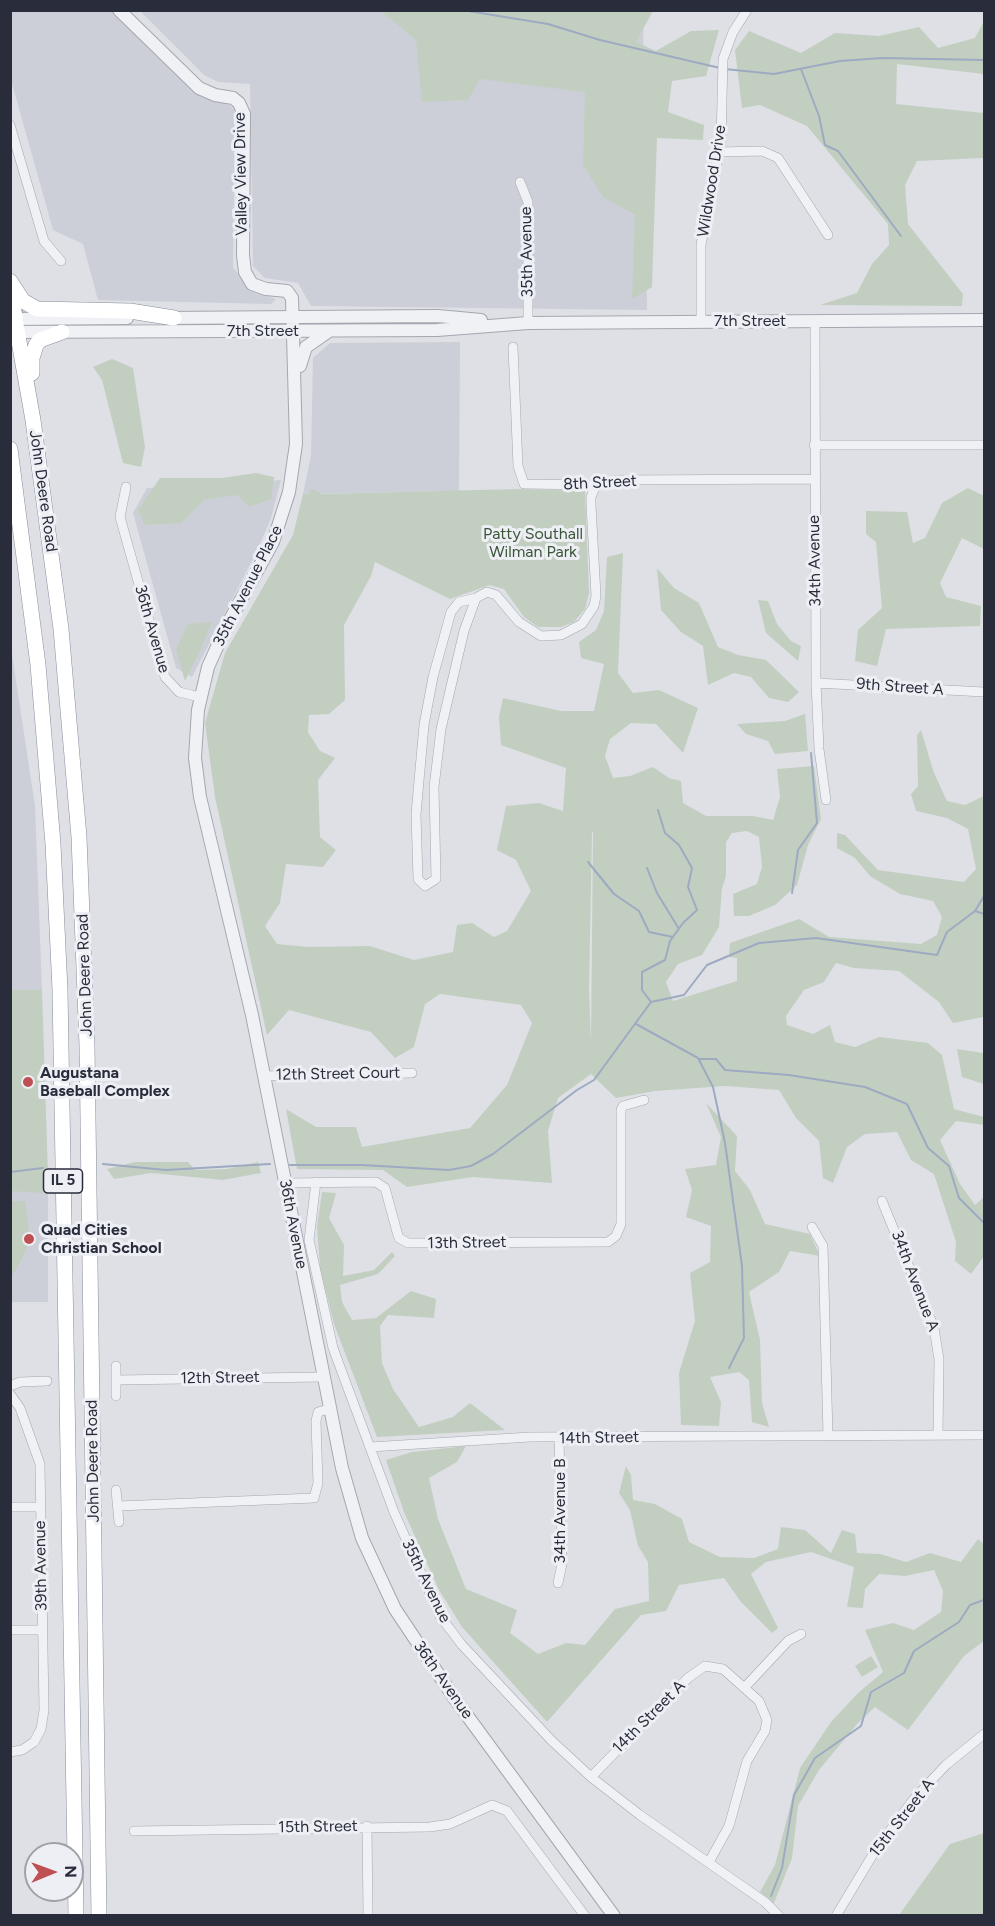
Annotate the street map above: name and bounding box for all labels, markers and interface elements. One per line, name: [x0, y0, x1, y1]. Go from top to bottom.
street label: Valley View Drive: [230, 112, 252, 236]
street label: Wildwood Drive: [694, 124, 730, 238]
street label: 35th Avenue: [517, 206, 537, 298]
street label: 7th Street: [714, 311, 786, 331]
street label: 7th Street: [227, 321, 299, 341]
street label: John Deere Road: [25, 429, 61, 553]
street label: 8th Street: [563, 471, 637, 495]
street label: 34th Avenue: [805, 515, 825, 607]
street label: 35th Avenue Place: [209, 522, 287, 650]
park label: Patty Southall Wilman Park: [483, 524, 583, 562]
street label: 36th Avenue: [130, 583, 174, 675]
street label: 9th Street A: [856, 674, 944, 700]
street label: John Deere Road: [73, 913, 97, 1037]
place label: Augustana Baseball Complex: [40, 1063, 170, 1101]
street label: 12th Street Court: [276, 1063, 400, 1085]
marker: Augustana Baseball Complex: [21, 1075, 35, 1089]
road number: IL 5: [44, 1169, 82, 1193]
street label: 36th Avenue: [275, 1178, 311, 1270]
place label: Quad Cities Christian School: [41, 1220, 162, 1258]
street label: 34th Avenue A: [887, 1228, 943, 1334]
marker: Quad Cities Christian School: [22, 1232, 36, 1246]
street label: 13th Street: [427, 1233, 507, 1253]
street label: 12th Street: [180, 1368, 260, 1388]
street label: John Deere Road: [82, 1399, 104, 1523]
street label: 14th Street: [559, 1428, 639, 1448]
street label: 34th Avenue B: [550, 1458, 570, 1564]
street label: 39th Avenue: [31, 1520, 51, 1612]
street label: 35th Avenue: [397, 1536, 455, 1626]
street label: 36th Avenue: [409, 1637, 477, 1723]
street label: 14th Street A: [609, 1677, 689, 1757]
street label: 15th Street A: [865, 1775, 939, 1861]
street label: 15th Street: [278, 1817, 358, 1837]
north arrow: [24, 1842, 84, 1902]
text: N: [61, 1865, 80, 1878]

